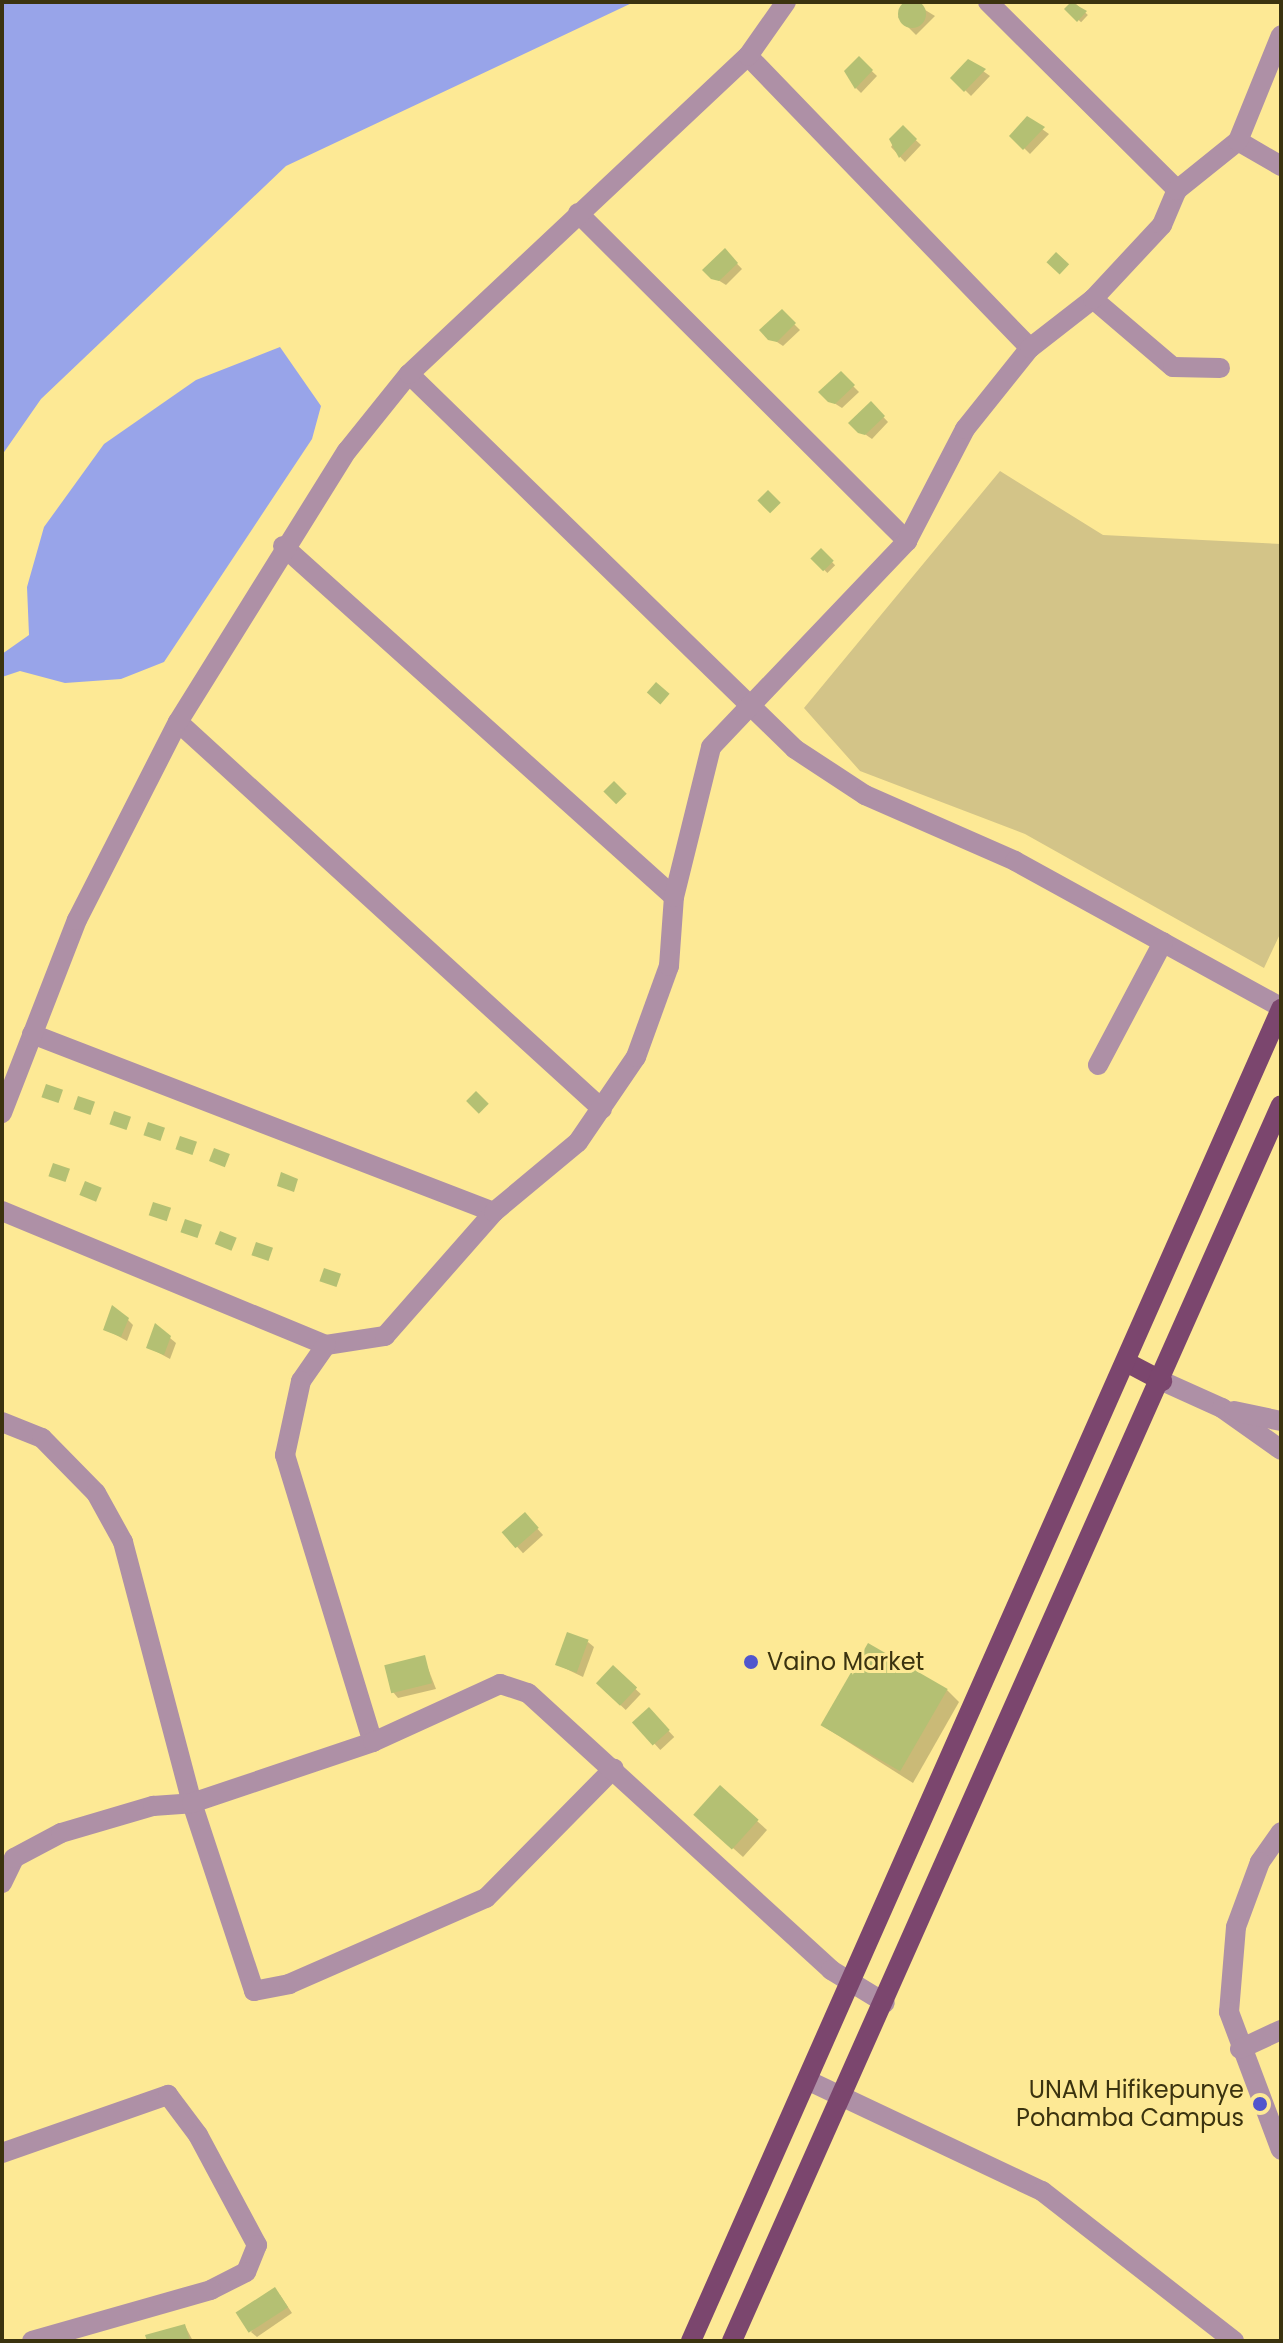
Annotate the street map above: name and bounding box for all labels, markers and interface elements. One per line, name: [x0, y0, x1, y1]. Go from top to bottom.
place label: Vaino Market: [767, 1648, 924, 1676]
marker: Vaino Market: [742, 1653, 760, 1671]
place label: UNAM Hifikepunye Pohamba Campus: [1016, 2076, 1244, 2132]
marker: UNAM Hifikepunye Pohamba Campus: [1251, 2095, 1269, 2113]

